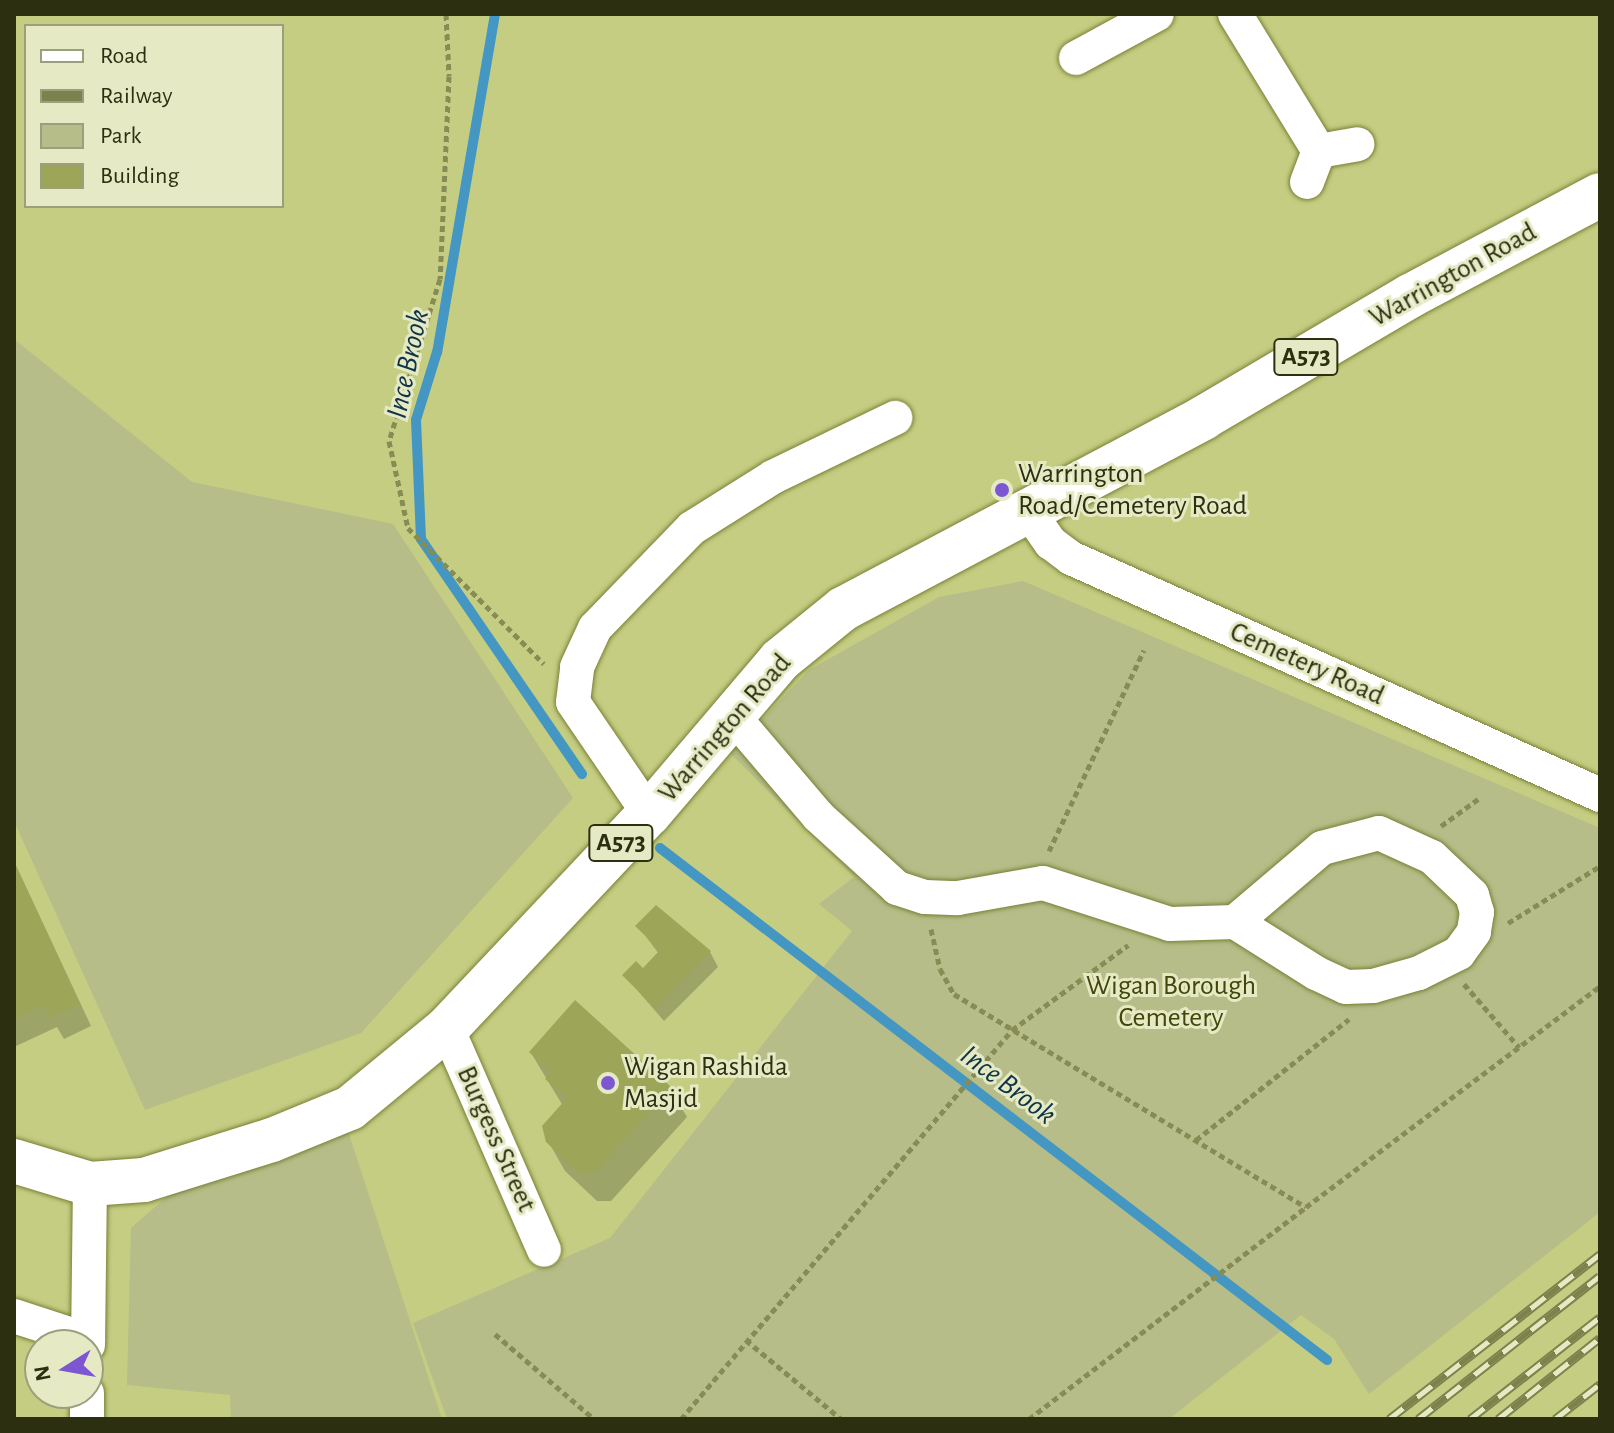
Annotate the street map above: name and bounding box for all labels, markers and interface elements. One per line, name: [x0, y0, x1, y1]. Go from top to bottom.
legend: [24, 24, 284, 208]
text: Road: [100, 44, 148, 68]
text: Railway: [100, 84, 172, 108]
text: Park: [100, 124, 141, 148]
text: Building: [100, 164, 179, 188]
street label: Warrington Road: [1364, 215, 1542, 335]
water label: Ince Brook: [379, 306, 437, 422]
road number: A573: [1272, 335, 1340, 379]
place label: Warrington Road/Cemetery Road: [1018, 457, 1247, 523]
marker: Warrington Road/Cemetery Road: [993, 481, 1011, 499]
street label: Cemetery Road: [1225, 615, 1389, 713]
street label: Warrington Road: [651, 647, 799, 809]
road number: A573: [587, 821, 655, 865]
park label: Wigan Borough Cemetery: [1086, 969, 1256, 1035]
water label: Ince Brook: [953, 1037, 1063, 1133]
place label: Wigan Rashida Masjid: [624, 1050, 788, 1116]
street label: Burgess Street: [449, 1061, 543, 1217]
marker: Wigan Rashida Masjid: [599, 1074, 617, 1092]
north arrow: [24, 1329, 104, 1409]
text: N: [30, 1364, 55, 1383]

